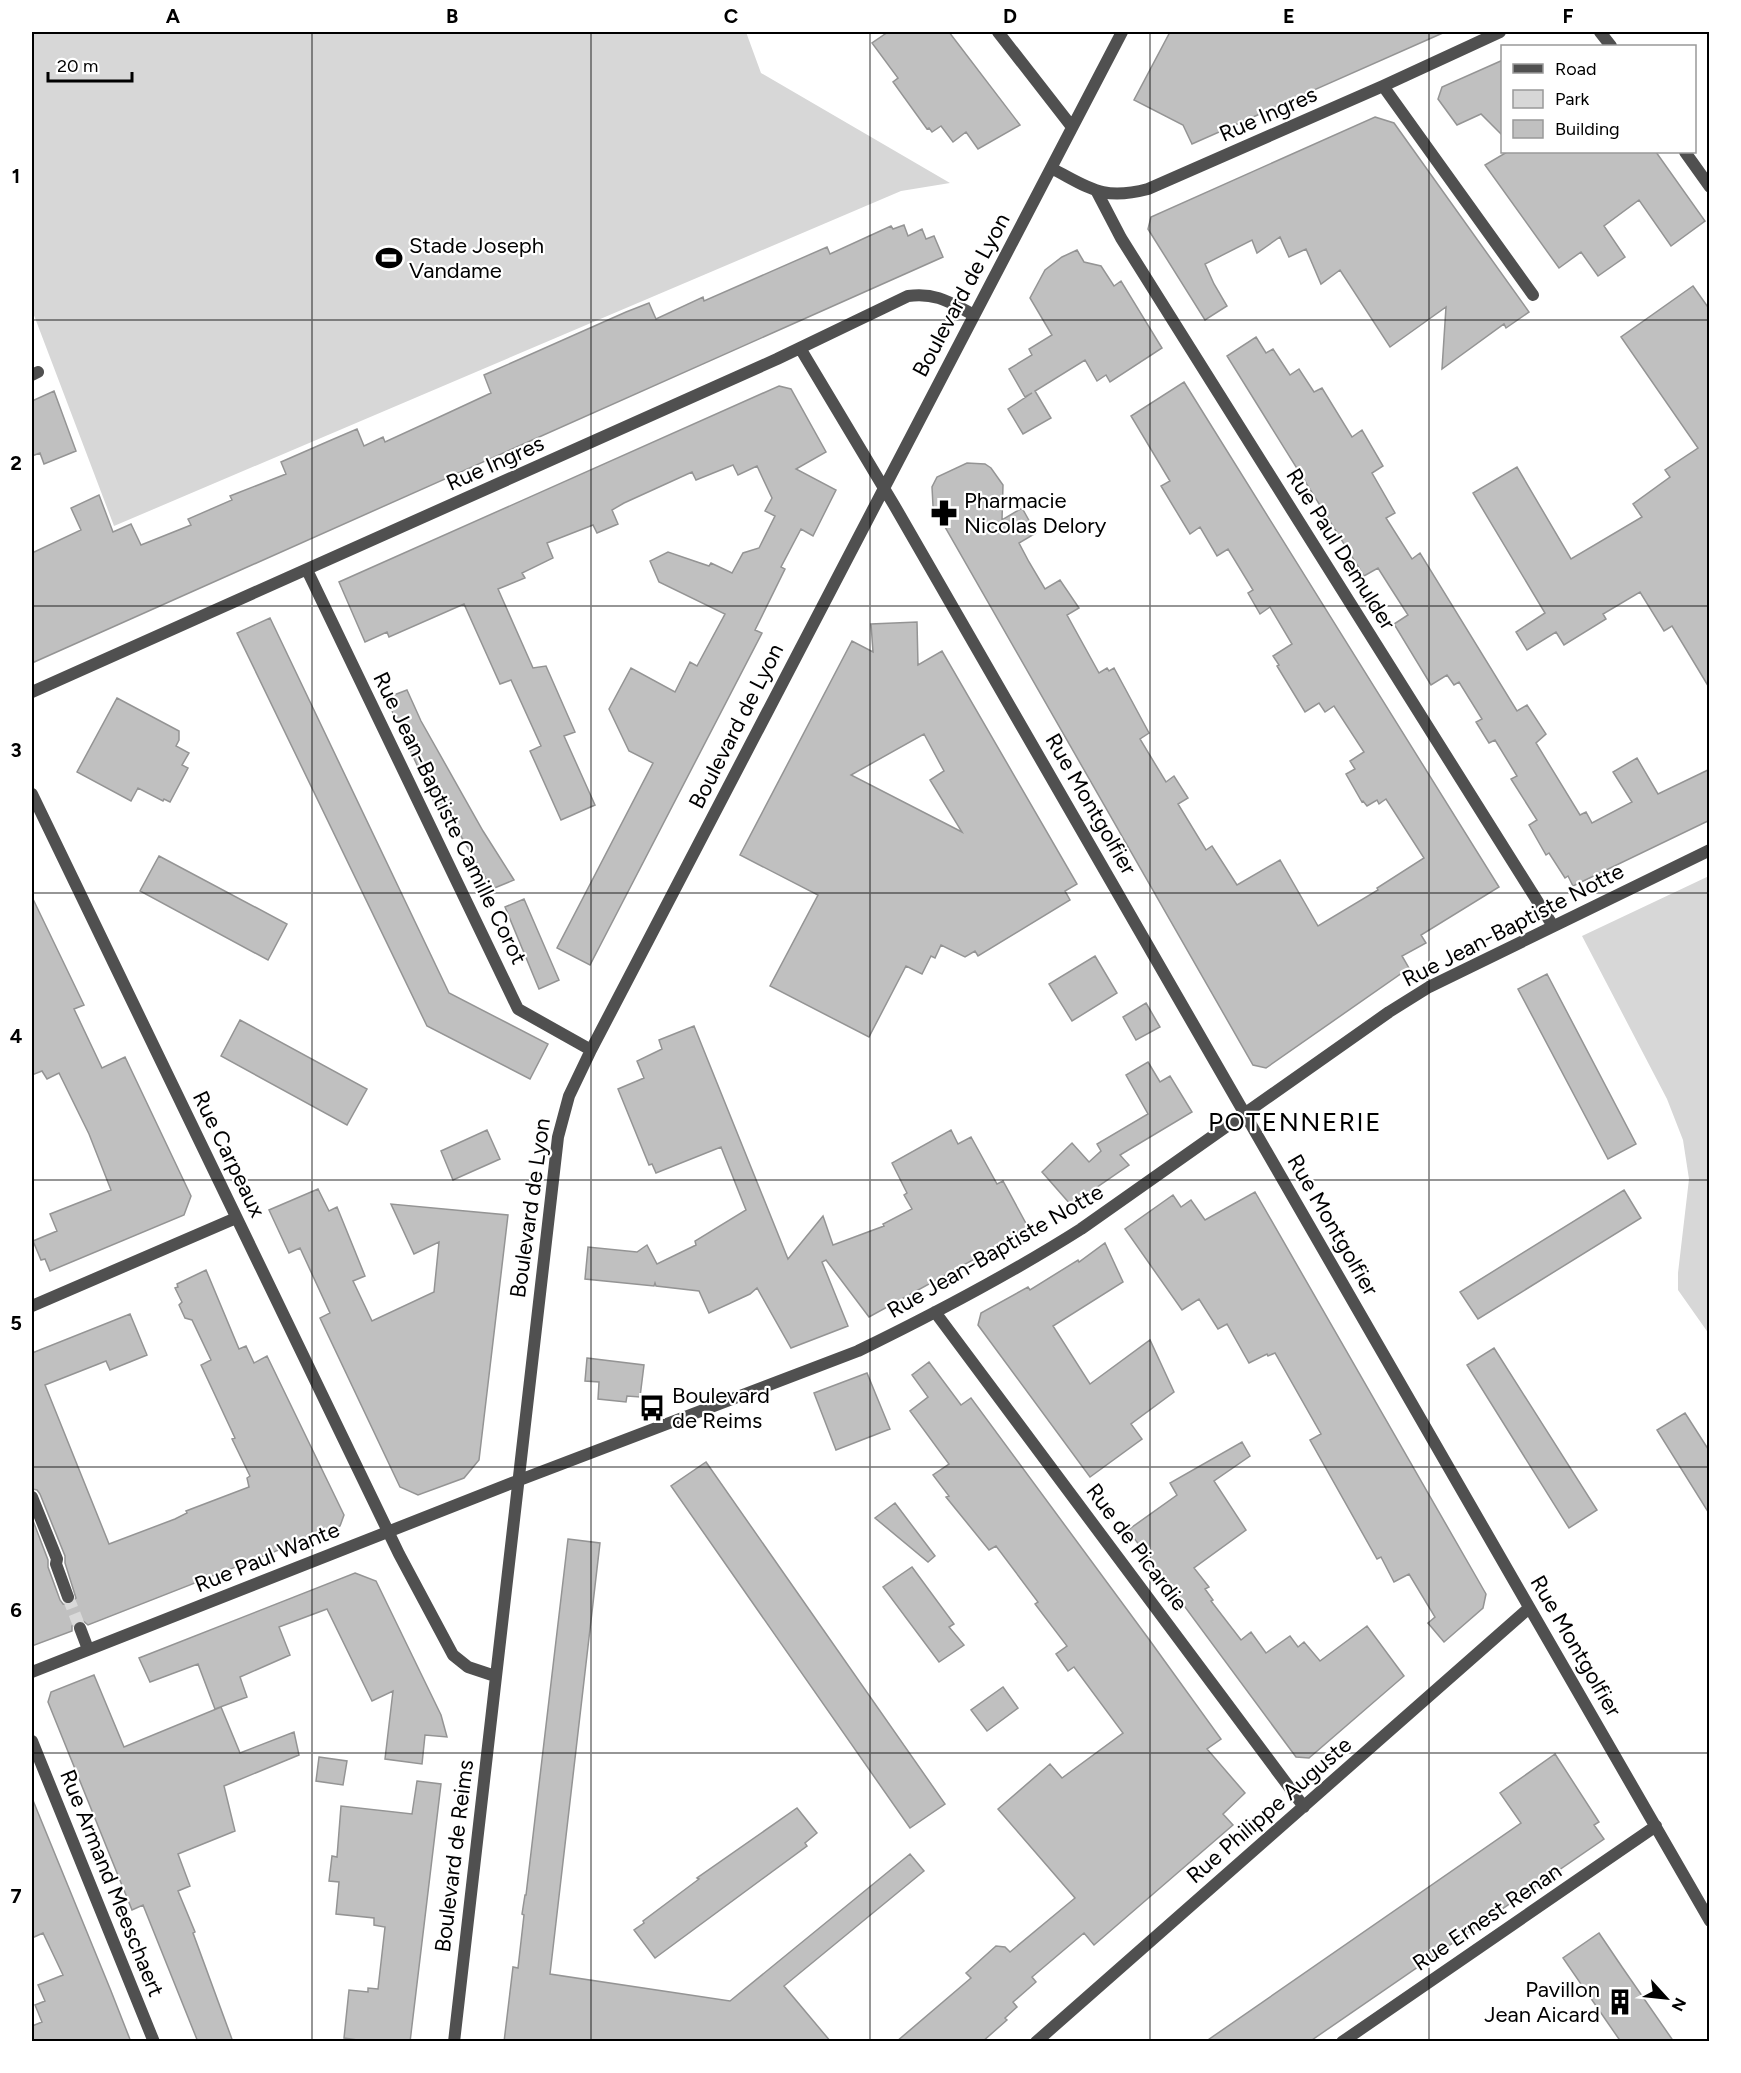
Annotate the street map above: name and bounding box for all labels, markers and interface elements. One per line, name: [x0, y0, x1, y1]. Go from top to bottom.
text: A: [166, 4, 181, 28]
text: B: [446, 4, 458, 28]
text: C: [724, 4, 738, 28]
text: D: [1003, 4, 1017, 28]
text: E: [1283, 4, 1295, 28]
text: F: [1562, 4, 1574, 28]
scale bar: [48, 45, 132, 83]
legend: [1501, 45, 1696, 153]
text: 20 m: [57, 55, 98, 77]
text: Road: [1555, 58, 1596, 80]
street label: Rue Ingres: [1215, 80, 1321, 148]
text: Park: [1555, 88, 1590, 110]
text: Building: [1555, 118, 1620, 140]
text: 1: [12, 164, 20, 188]
street label: Boulevard de Lyon: [907, 209, 1015, 381]
place label: Stade Joseph Vandame: [409, 232, 544, 284]
sports icon: Stade Joseph Vandame: [374, 243, 404, 273]
street label: Rue Ingres: [442, 429, 548, 497]
text: 2: [10, 451, 22, 475]
street label: Rue Paul Demulder: [1281, 463, 1402, 635]
place label: Pharmacie Nicolas Delory: [964, 487, 1107, 539]
pharmacy icon: Pharmacie Nicolas Delory: [929, 498, 959, 528]
street label: Boulevard de Lyon: [683, 639, 789, 813]
street label: Rue Jean-Baptiste Camille Corot: [367, 668, 533, 968]
street label: Rue Montgolfier: [1040, 729, 1143, 880]
text: 3: [10, 738, 22, 762]
street label: Rue Jean-Baptiste Notte: [1398, 857, 1628, 993]
text: 4: [10, 1024, 23, 1048]
street label: Rue Carpeaux: [187, 1087, 271, 1222]
district label: POTENNERIE: [1208, 1106, 1382, 1138]
street label: Boulevard de Lyon: [504, 1116, 556, 1300]
street label: Rue Montgolfier: [1282, 1150, 1385, 1301]
street label: Rue Jean-Baptiste Notte: [882, 1178, 1108, 1324]
text: 5: [10, 1311, 22, 1335]
place label: Boulevard de Reims: [672, 1382, 770, 1434]
bus stop icon: Boulevard de Reims: [637, 1393, 667, 1423]
street label: Rue de Picardie: [1080, 1478, 1194, 1616]
street label: Rue Paul Wante: [191, 1516, 343, 1598]
street label: Rue Montgolfier: [1525, 1571, 1628, 1722]
text: 6: [10, 1598, 22, 1622]
street label: Rue Philippe Auguste: [1181, 1731, 1357, 1889]
street label: Boulevard de Reims: [429, 1758, 479, 1954]
street label: Rue Armand Meeschaert: [54, 1766, 170, 2000]
street label: Rue Ernest Renan: [1407, 1857, 1567, 1977]
text: 7: [10, 1884, 22, 1908]
north arrow: [1636, 1968, 1696, 2028]
place label: Pavillon Jean Aicard: [1484, 1976, 1600, 2028]
building icon: Pavillon Jean Aicard: [1605, 1987, 1635, 2017]
text: N: [1668, 1995, 1690, 2014]

